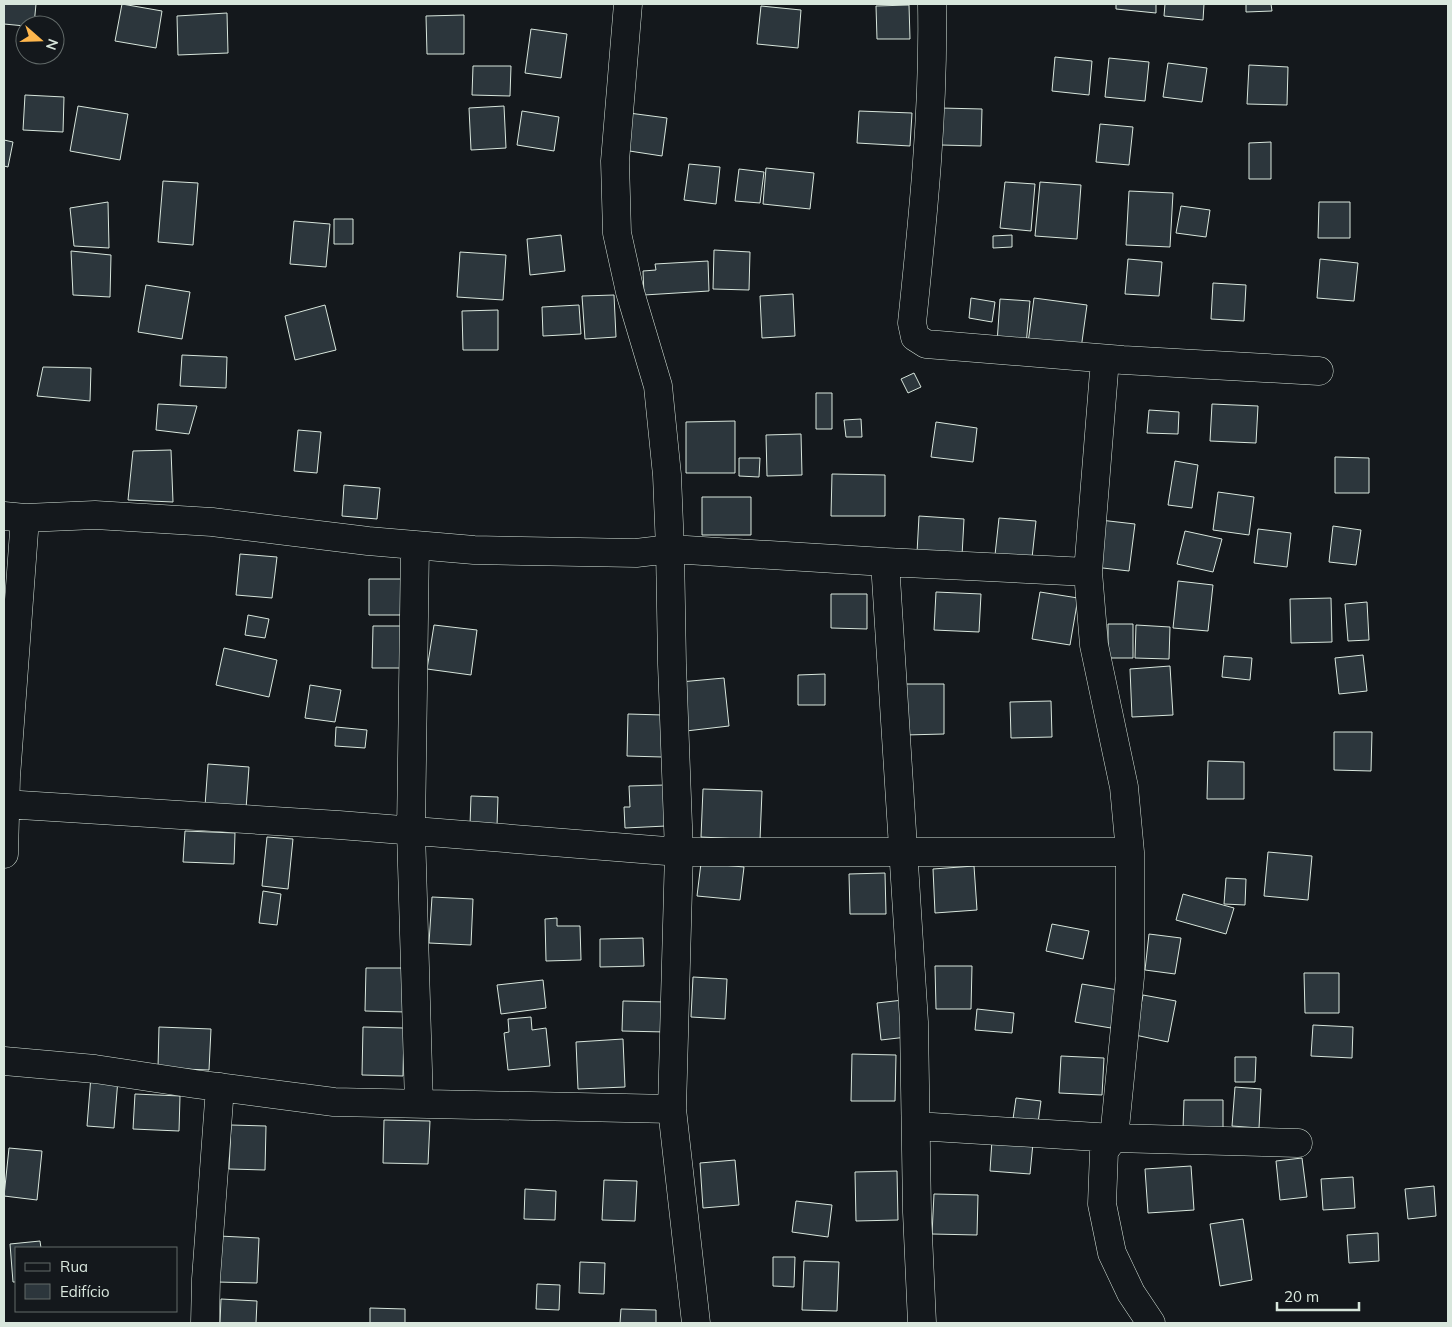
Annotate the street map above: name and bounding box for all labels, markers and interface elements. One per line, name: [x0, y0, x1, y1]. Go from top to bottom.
north arrow: [15, 15, 65, 65]
text: N: [42, 36, 62, 52]
legend: [15, 1247, 178, 1312]
text: Rua: [60, 1257, 88, 1276]
scale bar: [1277, 1280, 1360, 1312]
text: Edifício: [60, 1282, 110, 1301]
text: 20 m: [1284, 1287, 1319, 1306]

